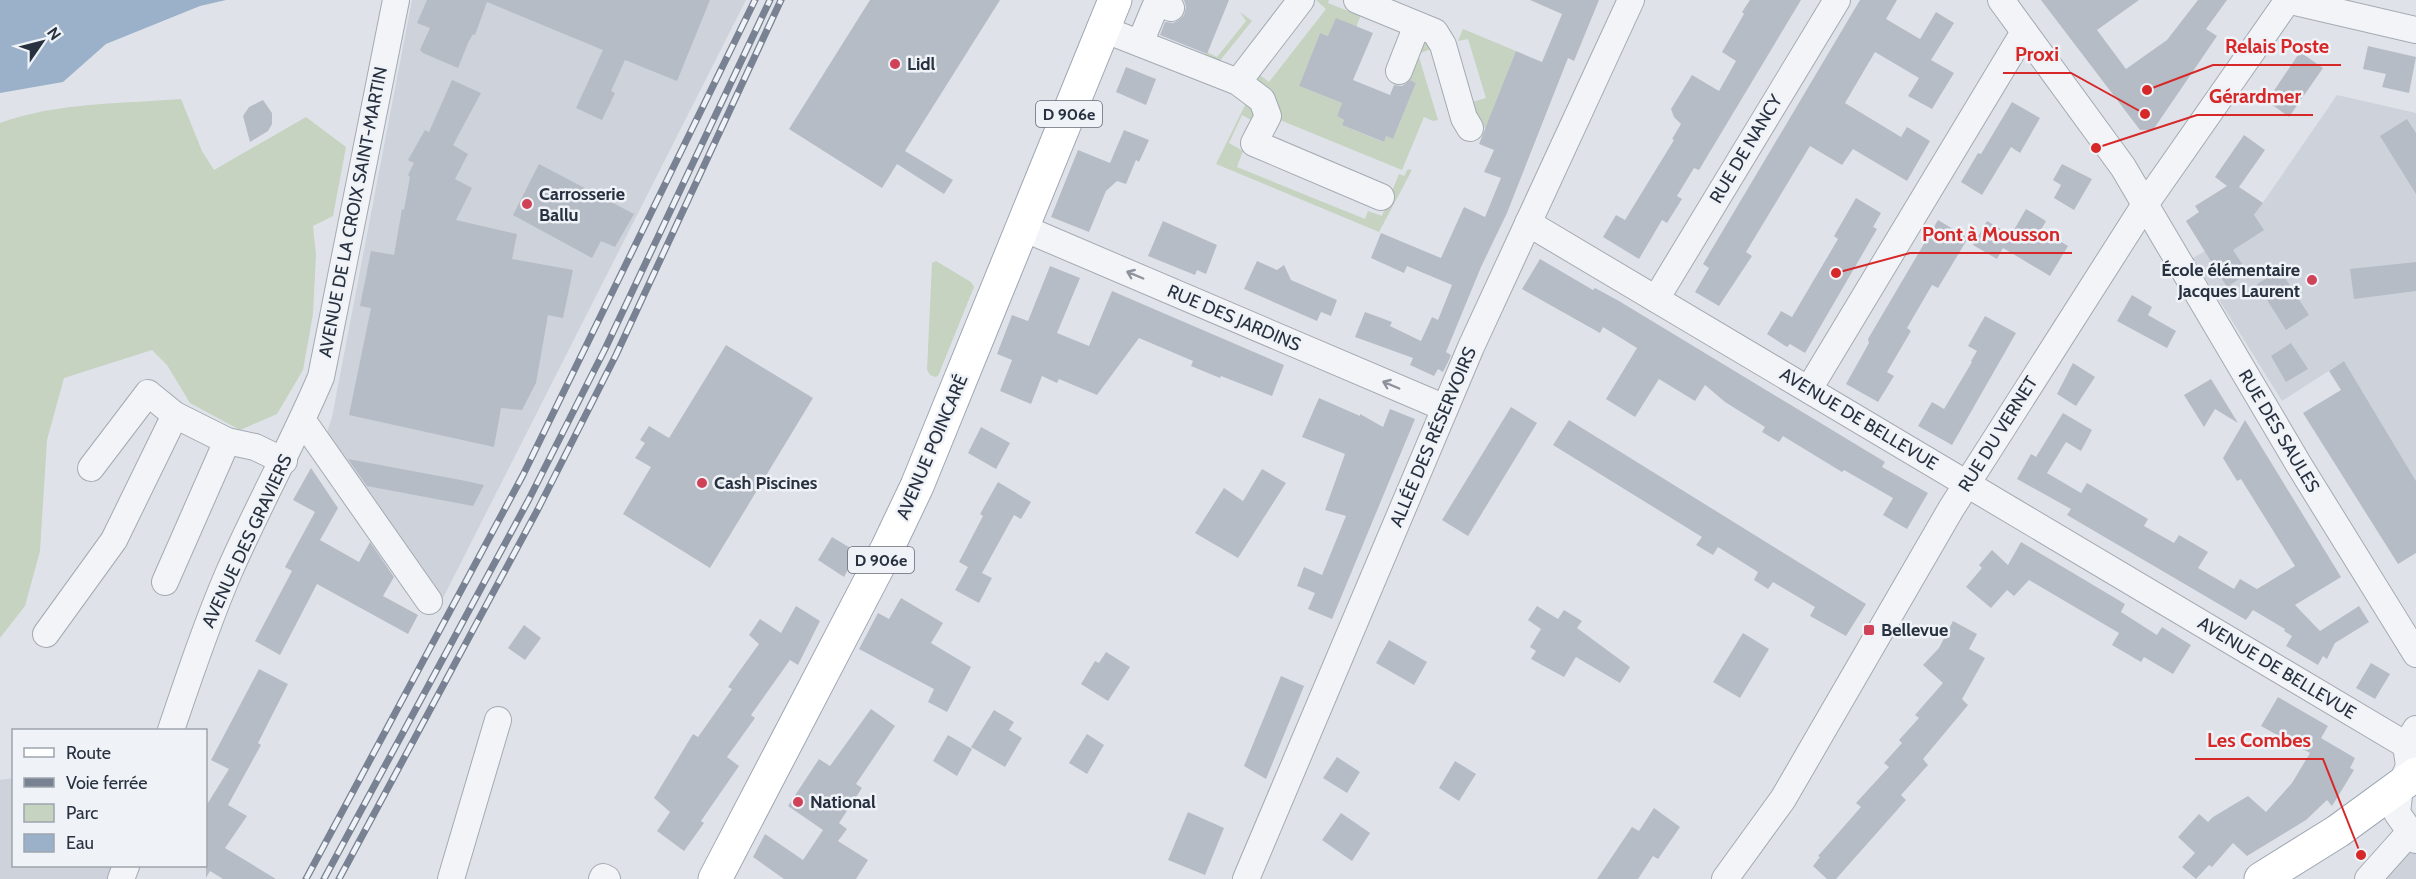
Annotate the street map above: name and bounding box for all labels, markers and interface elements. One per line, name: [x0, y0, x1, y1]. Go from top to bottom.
north arrow: [12, 12, 72, 72]
text: N: [43, 24, 65, 44]
callout: Relais Poste: [2213, 27, 2341, 65]
text: Relais Poste: [2225, 34, 2329, 58]
callout: Proxi: [2003, 35, 2071, 73]
text: Proxi: [2015, 42, 2059, 66]
place label: Lidl: [907, 53, 936, 75]
marker: Lidl: [888, 57, 902, 71]
street label: AVENUE DE LA CROIX SAINT-MARTIN: [314, 65, 392, 359]
callout: Gérardmer: [2197, 77, 2313, 115]
text: Gérardmer: [2209, 84, 2301, 108]
street label: RUE DE NANCY: [1705, 90, 1787, 207]
road number: D 906e: [1036, 101, 1102, 127]
place label: Carrosserie Ballu: [539, 183, 625, 226]
marker: Carrosserie Ballu: [520, 197, 534, 211]
callout: Pont à Mousson: [1910, 215, 2072, 253]
text: Pont à Mousson: [1922, 222, 2060, 246]
place label: École élémentaire Jacques Laurent: [2161, 259, 2300, 302]
one-way arrow: [1126, 269, 1144, 280]
marker: École élémentaire Jacques Laurent: [2305, 273, 2319, 287]
street label: RUE DES JARDINS: [1164, 280, 1304, 356]
street label: ALLÉE DES RÉSERVOIRS: [1385, 344, 1481, 530]
street label: AVENUE DE BELLEVUE: [1776, 363, 1942, 475]
street label: RUE DES SAULES: [2234, 366, 2324, 496]
street label: AVENUE POINCARÉ: [892, 371, 972, 523]
street label: RUE DU VERNET: [1954, 372, 2043, 496]
one-way arrow: [1382, 379, 1401, 390]
street label: AVENUE DES GRAVIERS: [197, 451, 297, 631]
place label: Cash Piscines: [714, 472, 818, 494]
marker: Cash Piscines: [695, 476, 709, 490]
road number: D 906e: [848, 547, 914, 573]
street label: AVENUE DE BELLEVUE: [2194, 612, 2360, 724]
place label: Bellevue: [1881, 619, 1948, 641]
marker: Bellevue: [1862, 623, 1876, 637]
callout: Les Combes: [2195, 721, 2323, 759]
text: Les Combes: [2207, 728, 2311, 752]
legend: [12, 729, 207, 867]
text: Route: [66, 742, 111, 764]
text: Voie ferrée: [66, 772, 147, 794]
place label: National: [810, 791, 876, 813]
marker: National: [791, 795, 805, 809]
text: Parc: [66, 802, 98, 824]
text: Eau: [66, 832, 94, 854]

